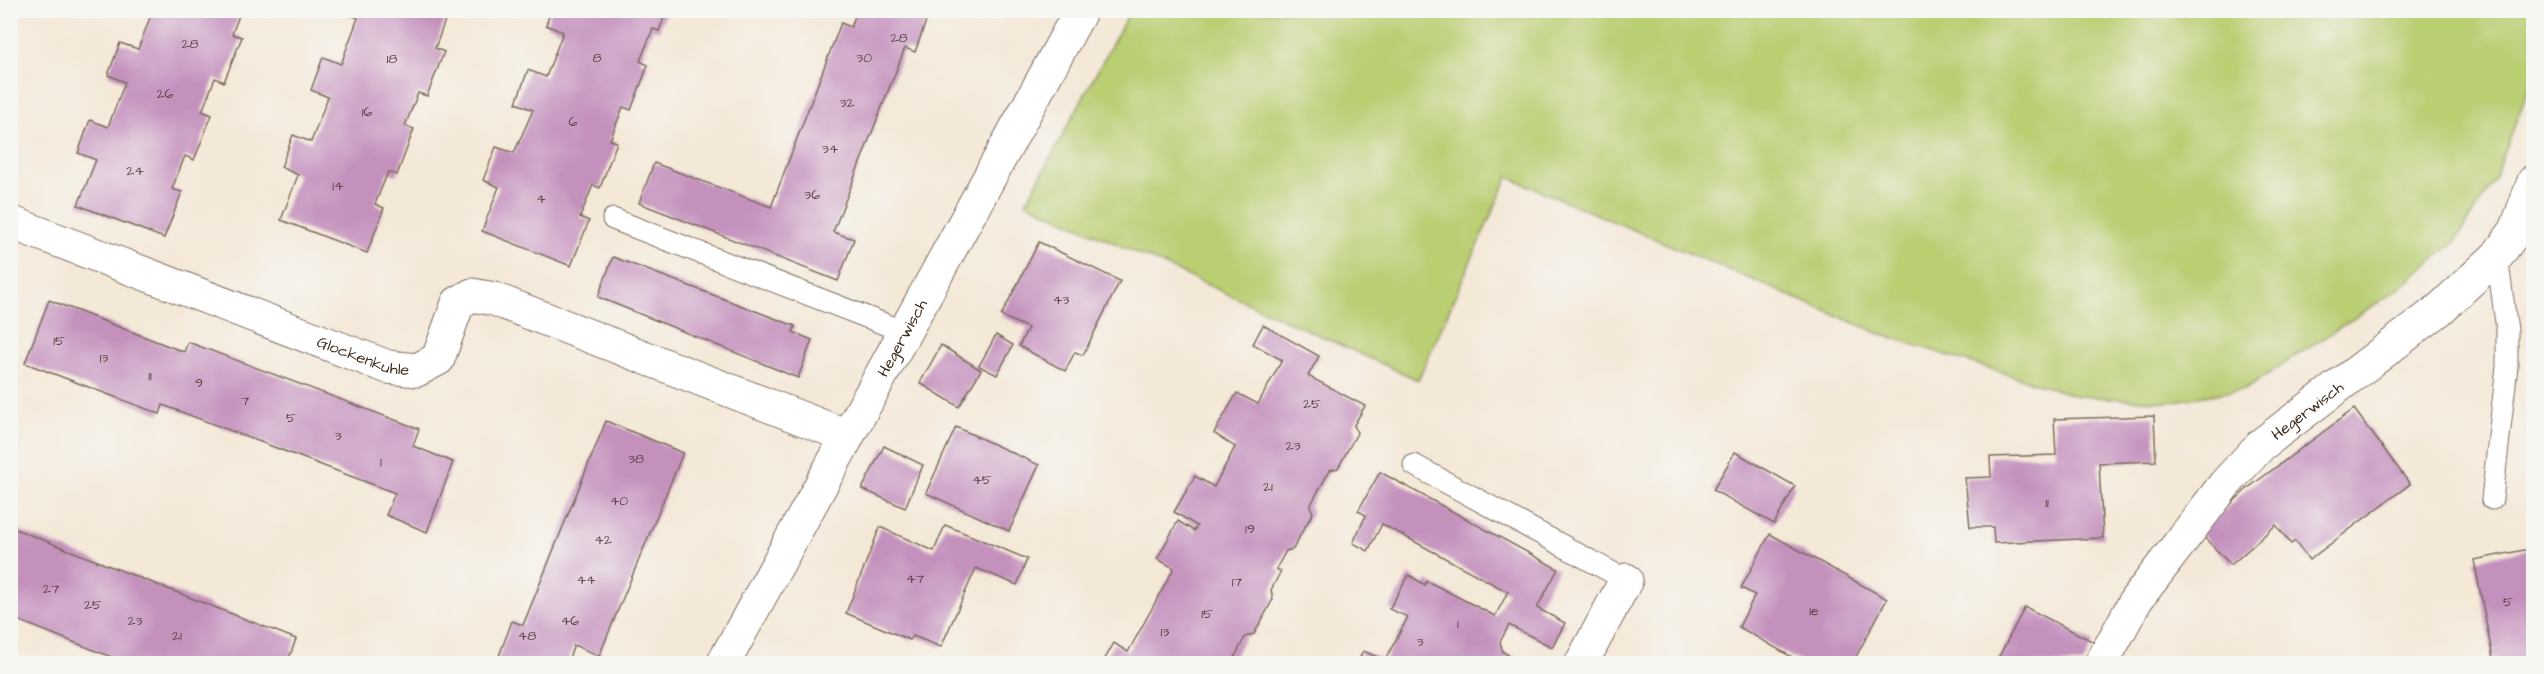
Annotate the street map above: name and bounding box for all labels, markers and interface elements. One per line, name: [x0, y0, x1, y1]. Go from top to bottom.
house number: 28: [890, 28, 908, 48]
house number: 28: [181, 34, 199, 54]
house number: 8: [592, 48, 602, 68]
house number: 30: [856, 48, 872, 68]
house number: 18: [387, 49, 397, 69]
house number: 26: [157, 84, 174, 104]
house number: 32: [839, 93, 855, 113]
house number: 16: [362, 102, 373, 122]
house number: 6: [569, 112, 578, 132]
house number: 34: [822, 139, 839, 159]
house number: 24: [126, 161, 144, 181]
house number: 14: [332, 176, 344, 196]
house number: 36: [804, 185, 820, 205]
house number: 4: [536, 189, 546, 209]
house number: 43: [1053, 290, 1069, 310]
street label: Hegerwisch: [872, 295, 933, 381]
house number: 15: [53, 331, 65, 351]
street label: Glockenkuhle: [314, 331, 411, 381]
house number: 13: [100, 348, 108, 368]
house number: 11: [148, 366, 152, 386]
house number: 9: [195, 373, 203, 393]
street label: Hegerwisch: [2267, 376, 2348, 445]
house number: 7: [241, 391, 250, 411]
house number: 25: [1303, 394, 1321, 414]
house number: 5: [286, 408, 296, 428]
house number: 3: [334, 426, 342, 446]
house number: 23: [1285, 436, 1301, 456]
house number: 38: [628, 449, 644, 469]
house number: 1: [380, 452, 382, 472]
house number: 45: [972, 470, 992, 490]
house number: 21: [1263, 477, 1273, 497]
house number: 40: [610, 491, 628, 511]
house number: 11: [2045, 493, 2049, 513]
house number: 19: [1245, 519, 1255, 539]
house number: 42: [594, 530, 612, 550]
house number: 47: [906, 569, 924, 589]
house number: 44: [576, 570, 596, 590]
house number: 17: [1232, 572, 1243, 592]
house number: 27: [43, 579, 60, 599]
house number: 5: [2503, 592, 2513, 612]
house number: 25: [84, 595, 102, 615]
house number: 1e: [1809, 601, 1819, 621]
house number: 15: [1201, 604, 1213, 624]
house number: 23: [127, 611, 143, 631]
house number: 46: [561, 611, 579, 631]
house number: 1: [1457, 614, 1459, 634]
house number: 13: [1161, 622, 1169, 642]
house number: 21: [172, 626, 182, 646]
house number: 48: [518, 626, 536, 646]
house number: 3: [1416, 632, 1424, 652]

